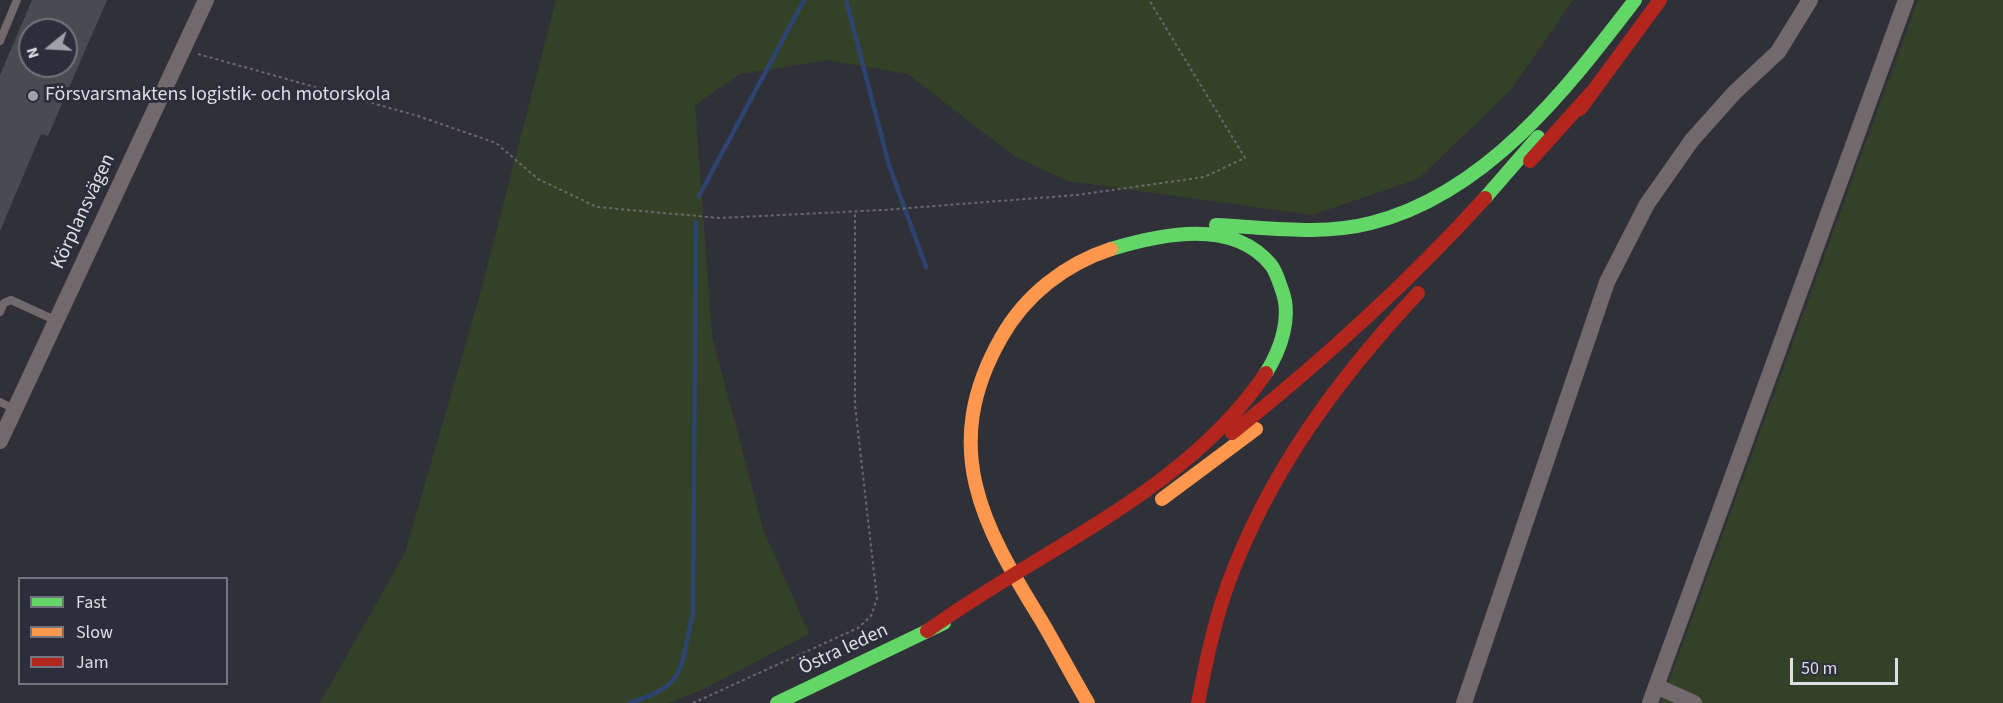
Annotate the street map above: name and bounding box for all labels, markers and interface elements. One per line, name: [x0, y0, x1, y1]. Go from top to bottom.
north arrow: [18, 18, 78, 78]
text: N: [21, 44, 45, 61]
place label: Försvarsmaktens logistik- och motorskola: [45, 84, 391, 108]
marker: Försvarsmaktens logistik- och motorskola: [26, 89, 40, 103]
street label: Körplansvägen: [47, 151, 121, 273]
legend: [18, 577, 228, 685]
text: Fast: [76, 590, 107, 615]
street label: Östra leden: [796, 619, 892, 681]
text: Slow: [76, 620, 113, 645]
scale bar: [1793, 646, 1901, 684]
text: Jam: [76, 650, 109, 675]
text: 50 m: [1801, 656, 1837, 681]

